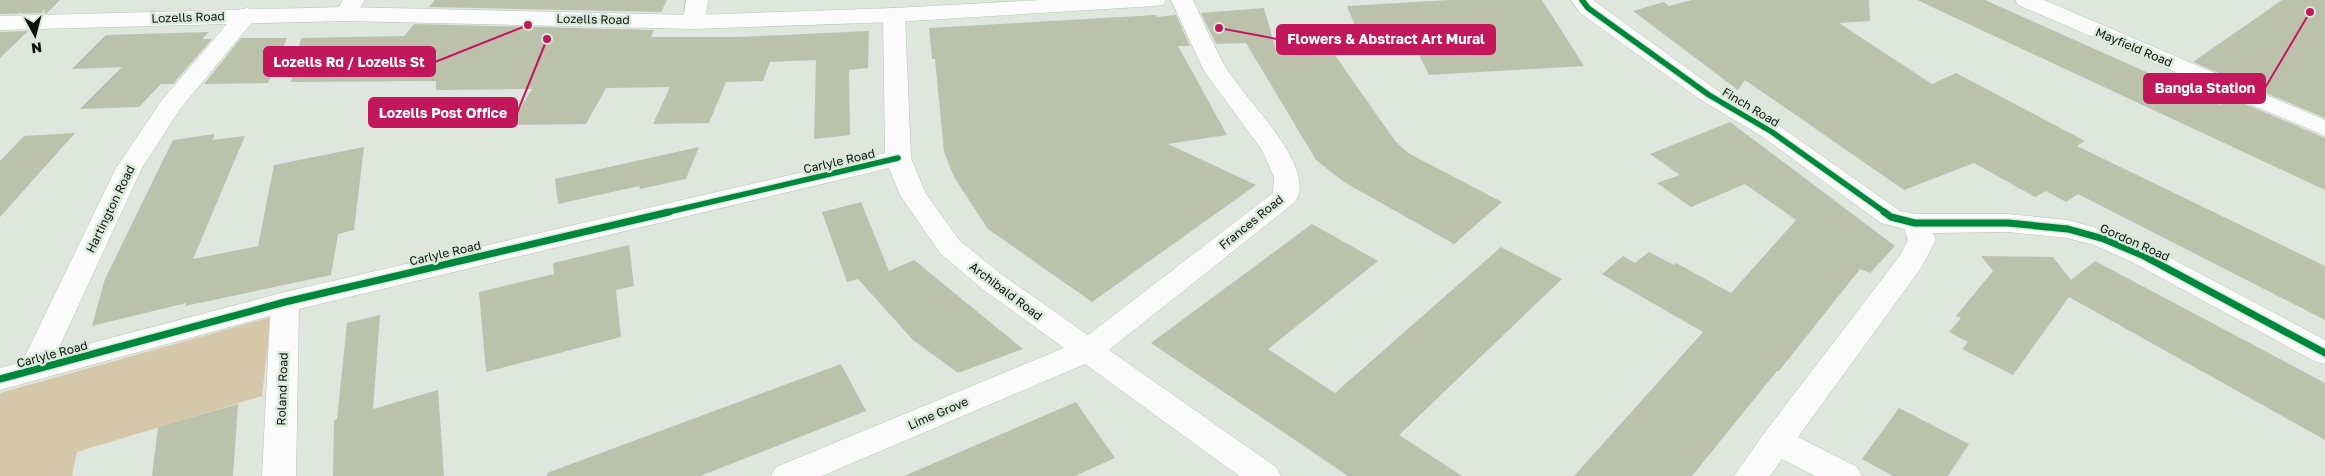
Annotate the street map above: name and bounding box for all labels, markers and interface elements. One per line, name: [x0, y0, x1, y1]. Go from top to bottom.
street label: Lozells Road: [151, 8, 225, 26]
north arrow: [10, 10, 60, 60]
street label: Lozells Road: [556, 11, 630, 27]
street label: Mayfield Road: [2093, 24, 2175, 70]
callout: Flowers & Abstract Art Mural: [1277, 25, 1495, 54]
text: Flowers & Abstract Art Mural: [1287, 30, 1485, 47]
text: N: [30, 39, 43, 57]
callout: Lozells Rd / Lozells St: [264, 47, 435, 76]
text: Lozells Rd / Lozells St: [273, 53, 425, 70]
callout: Bangla Station: [2144, 74, 2265, 103]
text: Bangla Station: [2155, 79, 2255, 96]
street label: Finch Road: [1720, 84, 1782, 130]
callout: Lozells Post Office: [369, 98, 517, 127]
text: Lozells Post Office: [379, 104, 507, 121]
street label: Carlyle Road: [802, 145, 876, 177]
street label: Hartington Road: [82, 163, 138, 255]
street label: Frances Road: [1216, 192, 1286, 252]
street label: Gordon Road: [2098, 220, 2172, 264]
street label: Carlyle Road: [408, 237, 482, 269]
street label: Archibald Road: [967, 259, 1045, 323]
street label: Carlyle Road: [15, 337, 89, 371]
street label: Roland Road: [273, 352, 291, 426]
street label: Lime Grove: [906, 394, 970, 432]

